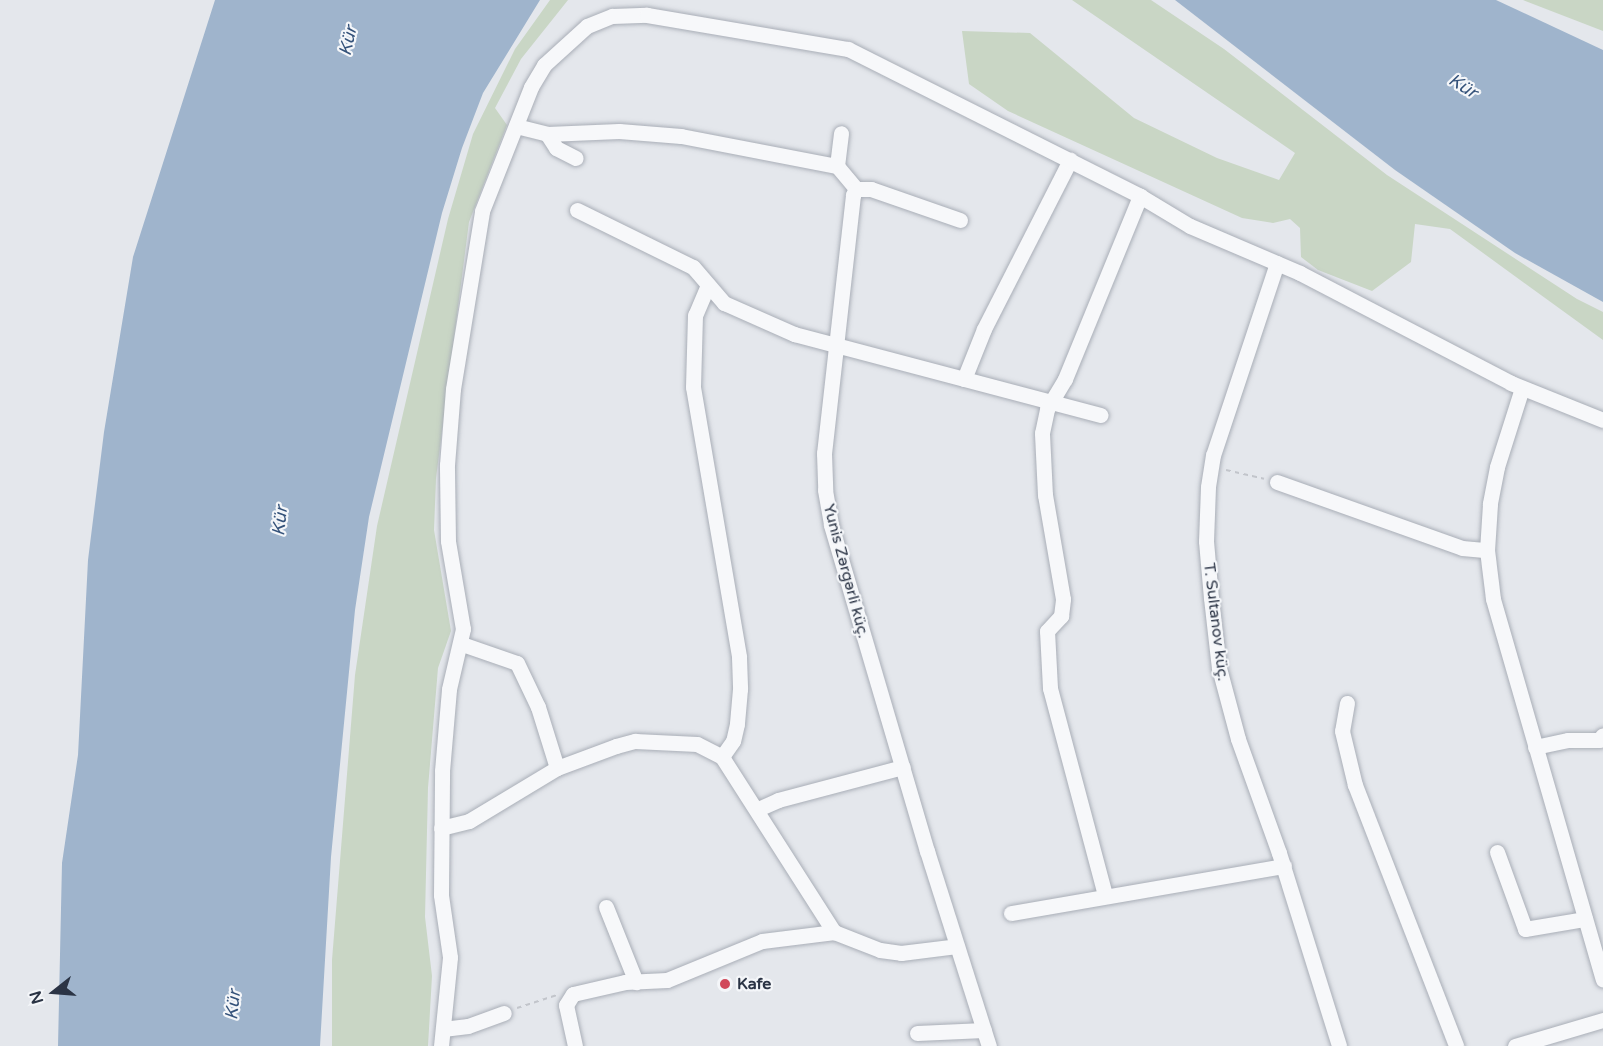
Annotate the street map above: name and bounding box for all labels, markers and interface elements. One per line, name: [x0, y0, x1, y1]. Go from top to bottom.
water label: Kür: [334, 24, 362, 58]
water label: Kür: [1445, 69, 1481, 103]
street label: Yunis Zərgərli küç.: [819, 502, 873, 640]
water label: Kür: [268, 505, 292, 537]
street label: T. Sultanov küç.: [1199, 562, 1233, 682]
north arrow: [24, 962, 84, 1022]
place label: Kafe: [737, 974, 771, 994]
marker: Kafe: [718, 977, 732, 991]
text: N: [25, 988, 48, 1006]
water label: Kür: [221, 989, 245, 1021]

